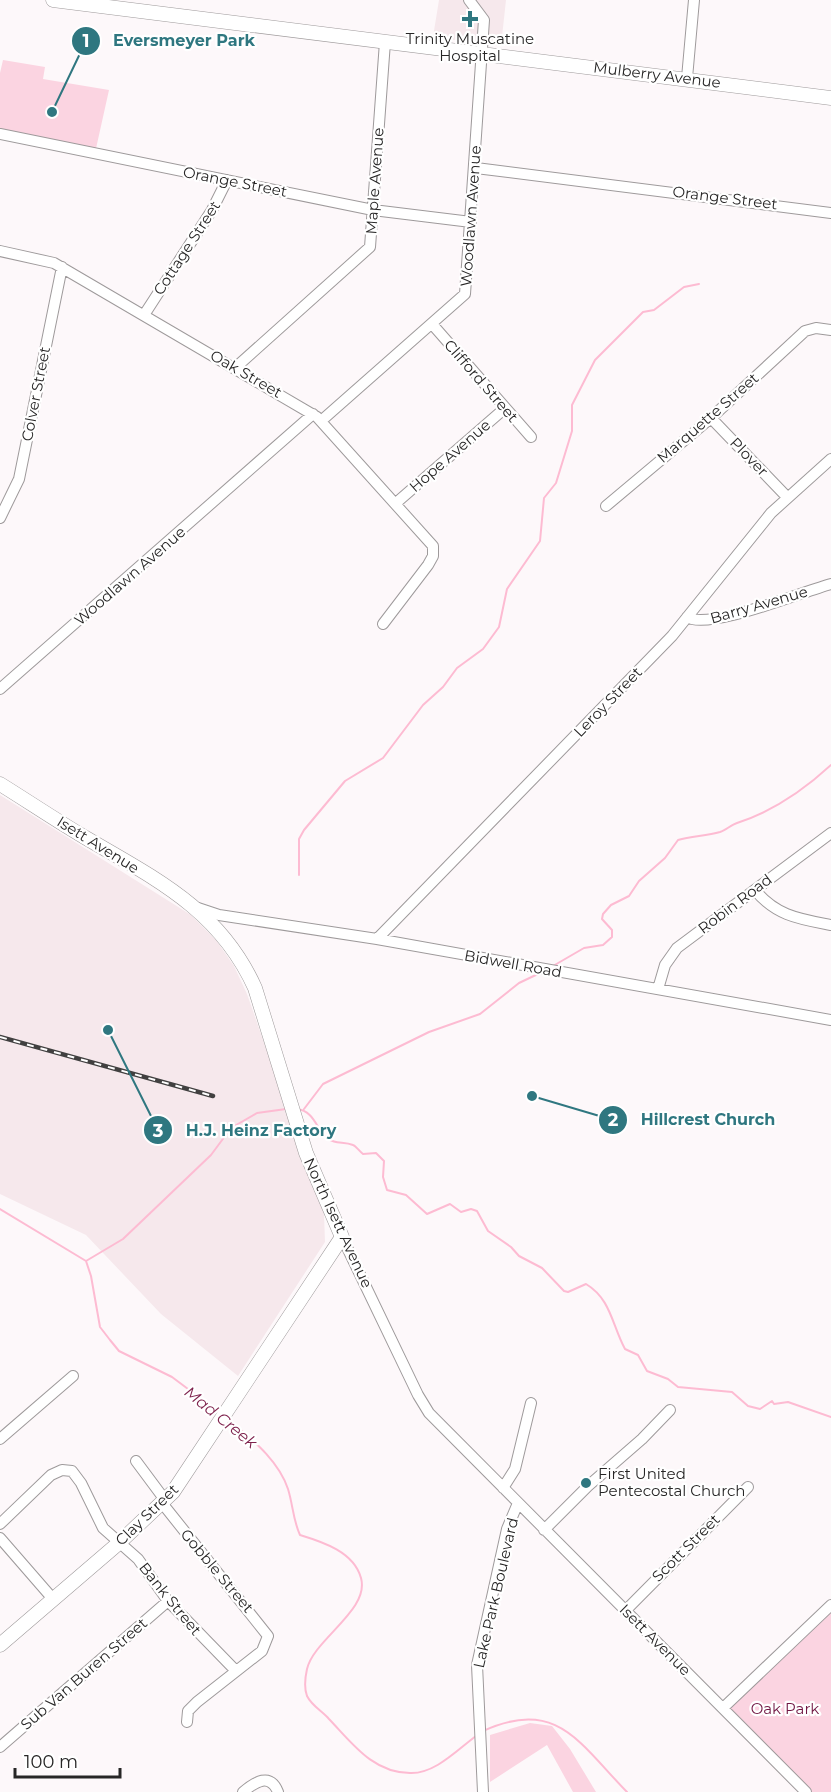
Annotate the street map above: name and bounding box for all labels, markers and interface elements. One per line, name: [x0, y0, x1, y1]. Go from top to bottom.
marker: Trinity Muscatine Hospital: [461, 10, 479, 28]
callout: Eversmeyer Park: [71, 24, 267, 58]
place label: Trinity Muscatine Hospital: [406, 29, 534, 65]
text: 1: [82, 30, 90, 52]
text: Eversmeyer Park: [113, 31, 255, 50]
street label: Mulberry Avenue: [592, 57, 722, 92]
street label: Maple Avenue: [361, 127, 388, 235]
street label: Woodlawn Avenue: [456, 145, 485, 287]
street label: Orange Street: [181, 162, 289, 201]
street label: Orange Street: [671, 182, 779, 213]
street label: Cottage Street: [149, 197, 224, 299]
street label: Clifford Street: [440, 335, 522, 426]
street label: Colver Street: [17, 345, 54, 443]
street label: Oak Street: [207, 345, 286, 402]
street label: Marquette Street: [653, 368, 762, 467]
street label: Hope Avenue: [405, 415, 494, 496]
street label: Plover: [726, 433, 773, 480]
street label: Woodlawn Avenue: [70, 522, 189, 629]
street label: Barry Avenue: [708, 582, 810, 628]
street label: Leroy Street: [569, 663, 646, 741]
street label: Isett Avenue: [54, 812, 143, 877]
street label: Robin Road: [694, 870, 775, 938]
street label: Bidwell Road: [463, 946, 563, 981]
callout: Hillcrest Church: [598, 1103, 787, 1137]
text: 2: [608, 1109, 619, 1131]
text: Hillcrest Church: [641, 1110, 775, 1129]
callout: H.J. Heinz Factory: [143, 1113, 348, 1147]
text: 3: [152, 1120, 164, 1142]
text: H.J. Heinz Factory: [186, 1121, 337, 1140]
street label: North Isett Avenue: [300, 1155, 377, 1291]
water label: Mad Creek: [181, 1382, 262, 1453]
place label: First United Pentecostal Church: [598, 1464, 745, 1500]
marker: First United Pentecostal Church: [579, 1476, 593, 1490]
street label: Clay Street: [111, 1480, 182, 1549]
street label: Scott Street: [648, 1510, 724, 1586]
street label: Lake Park Boulevard: [469, 1516, 522, 1670]
street label: Gobble Street: [177, 1525, 258, 1617]
street label: Bank Street: [135, 1558, 206, 1639]
street label: Isett Avenue: [616, 1600, 695, 1679]
street label: Sub Van Buren Street: [16, 1613, 151, 1734]
park label: Oak Park: [751, 1699, 819, 1718]
scale bar: [15, 1741, 120, 1779]
text: 100 m: [24, 1751, 78, 1773]

